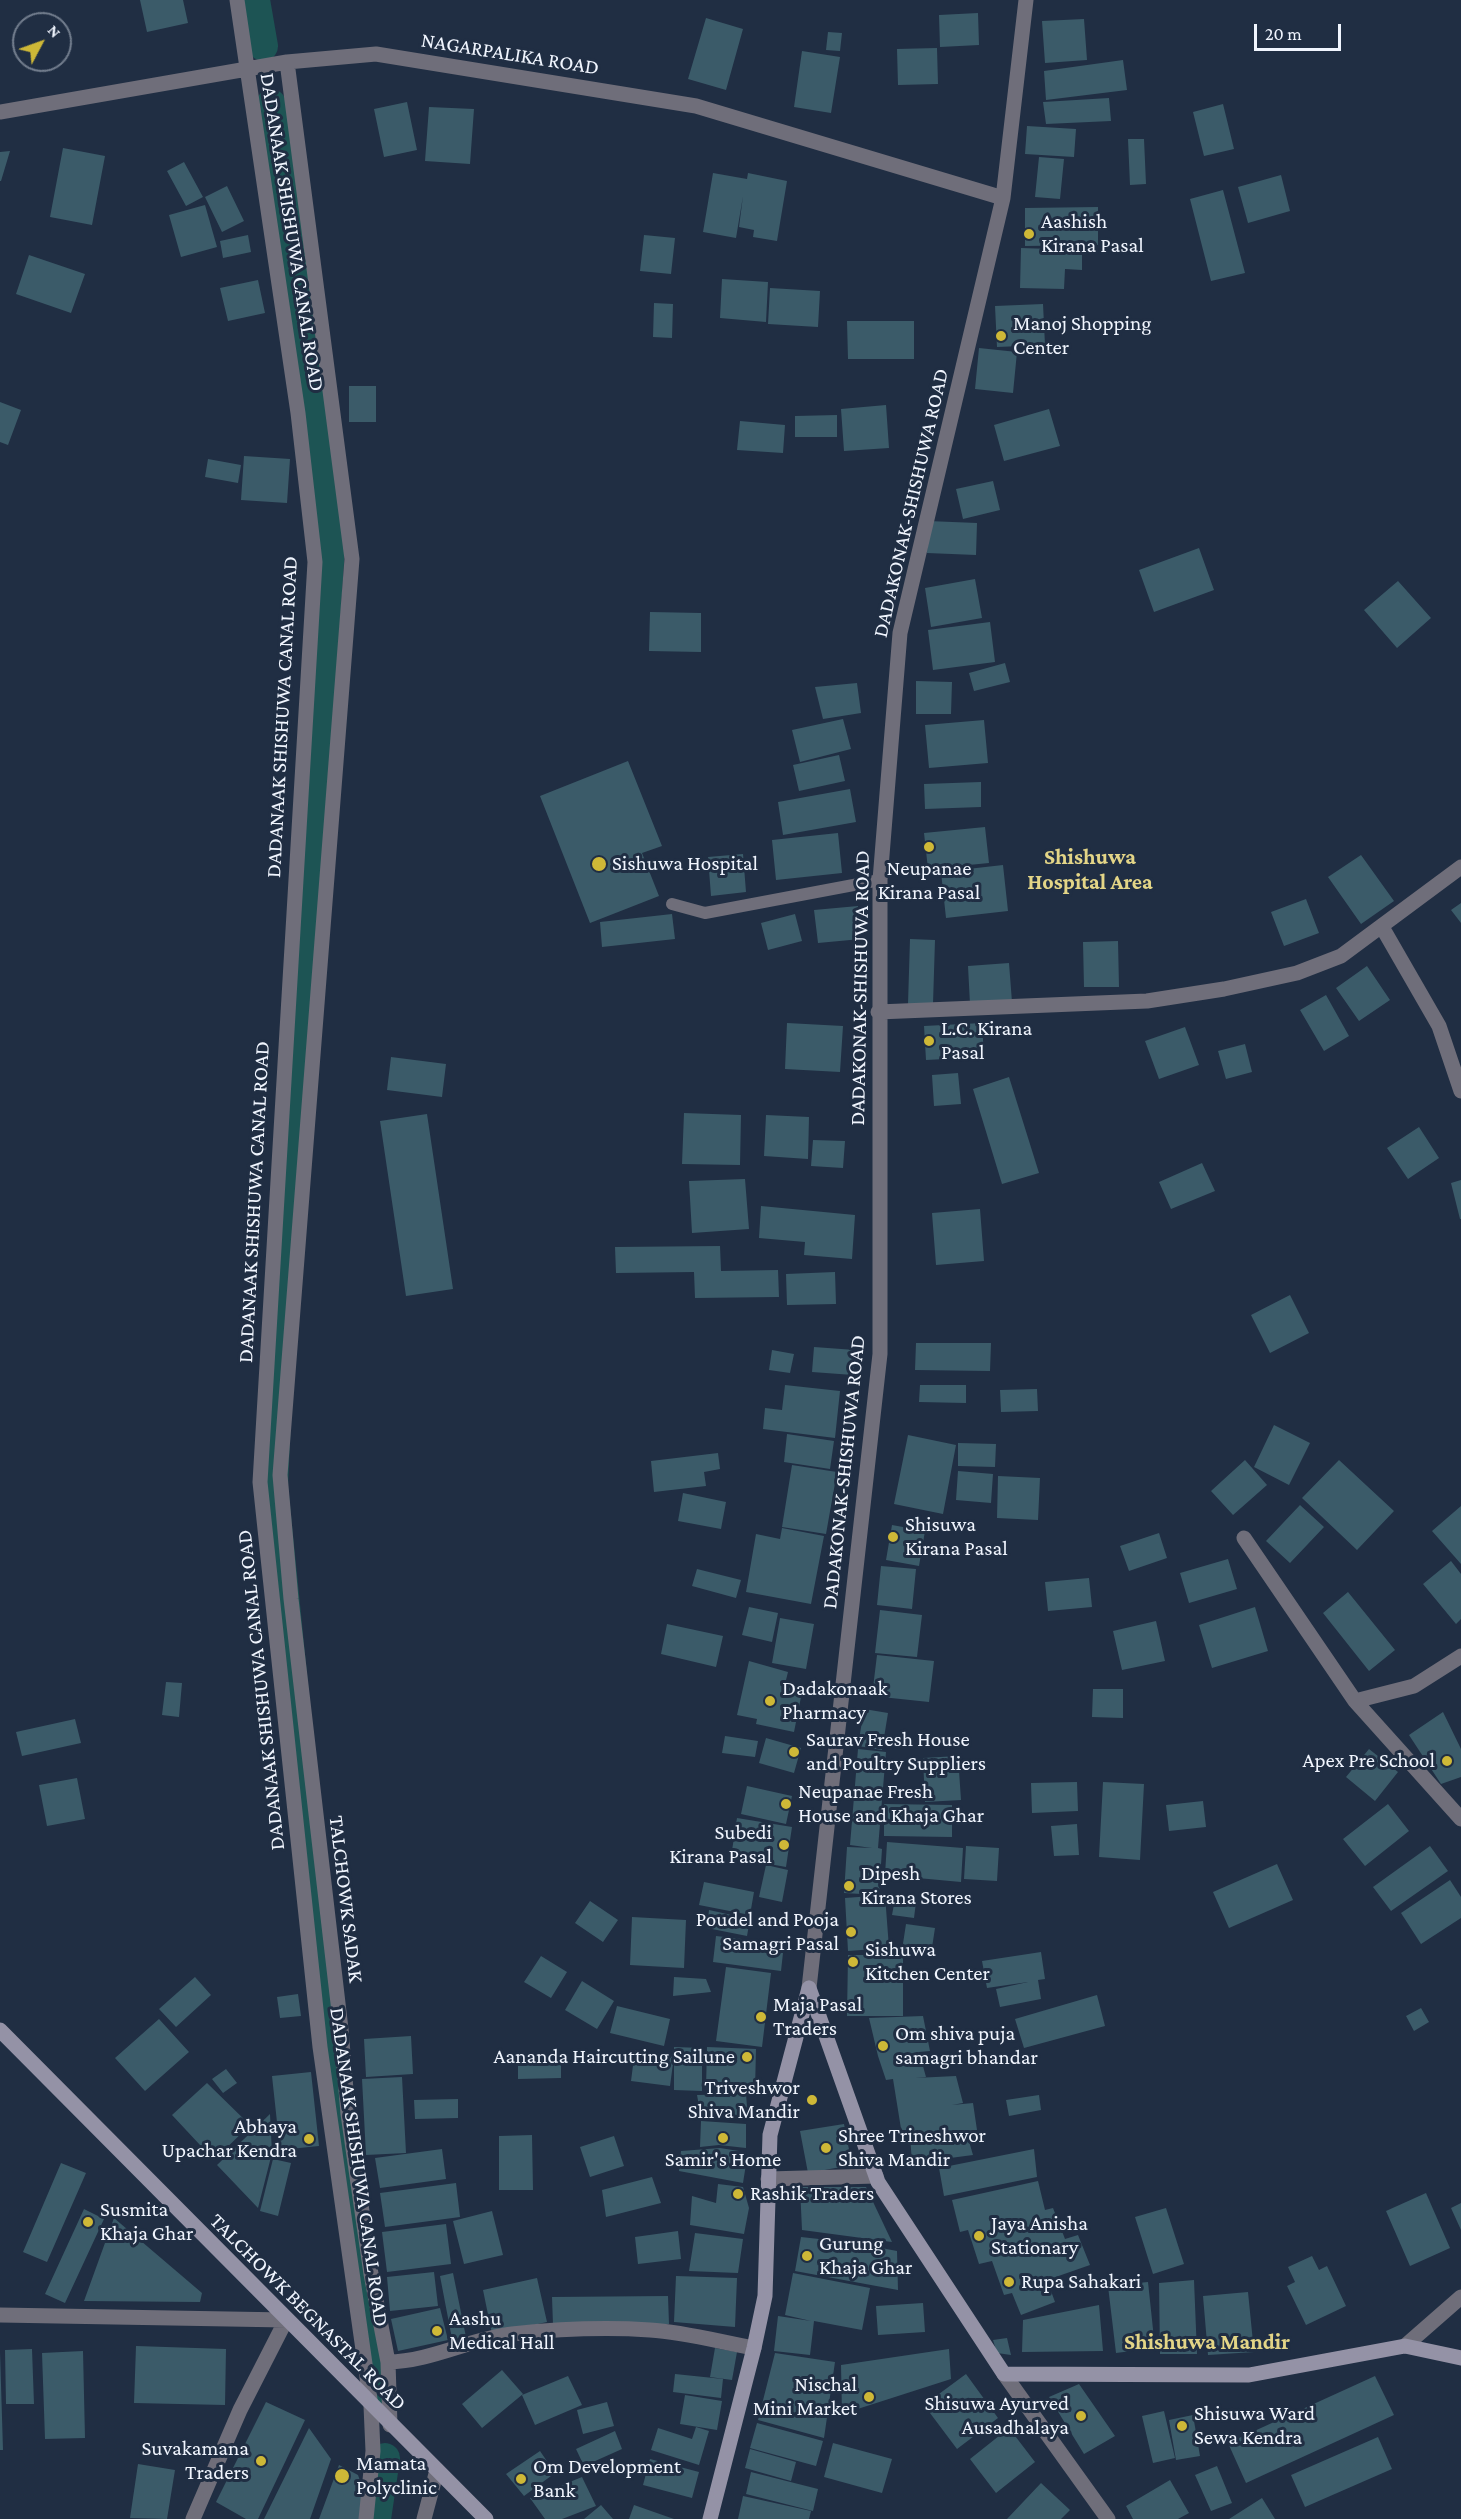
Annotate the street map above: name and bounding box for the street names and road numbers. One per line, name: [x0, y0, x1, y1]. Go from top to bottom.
street label: NAGARPALIKA ROAD: [419, 27, 601, 81]
street label: DADANAAK SHISHUWA CANAL ROAD: [254, 71, 330, 393]
street label: DADAKONAK-SHISHUWA ROAD: [868, 366, 954, 640]
street label: DADANAAK SHISHUWA CANAL ROAD: [261, 555, 303, 879]
street label: DADAKONAK-SHISHUWA ROAD: [845, 850, 875, 1126]
street label: DADANAAK SHISHUWA CANAL ROAD: [233, 1040, 275, 1364]
street label: DADAKONAK-SHISHUWA ROAD: [817, 1334, 871, 1610]
street label: DADANAAK SHISHUWA CANAL ROAD: [232, 1528, 290, 1852]
street label: TALCHOWK SADAK: [323, 1814, 369, 1984]
street label: DADANAAK SHISHUWA CANAL ROAD: [324, 2006, 394, 2328]
street label: TALCHOWK BEGNASTAL ROAD: [204, 2208, 412, 2416]

